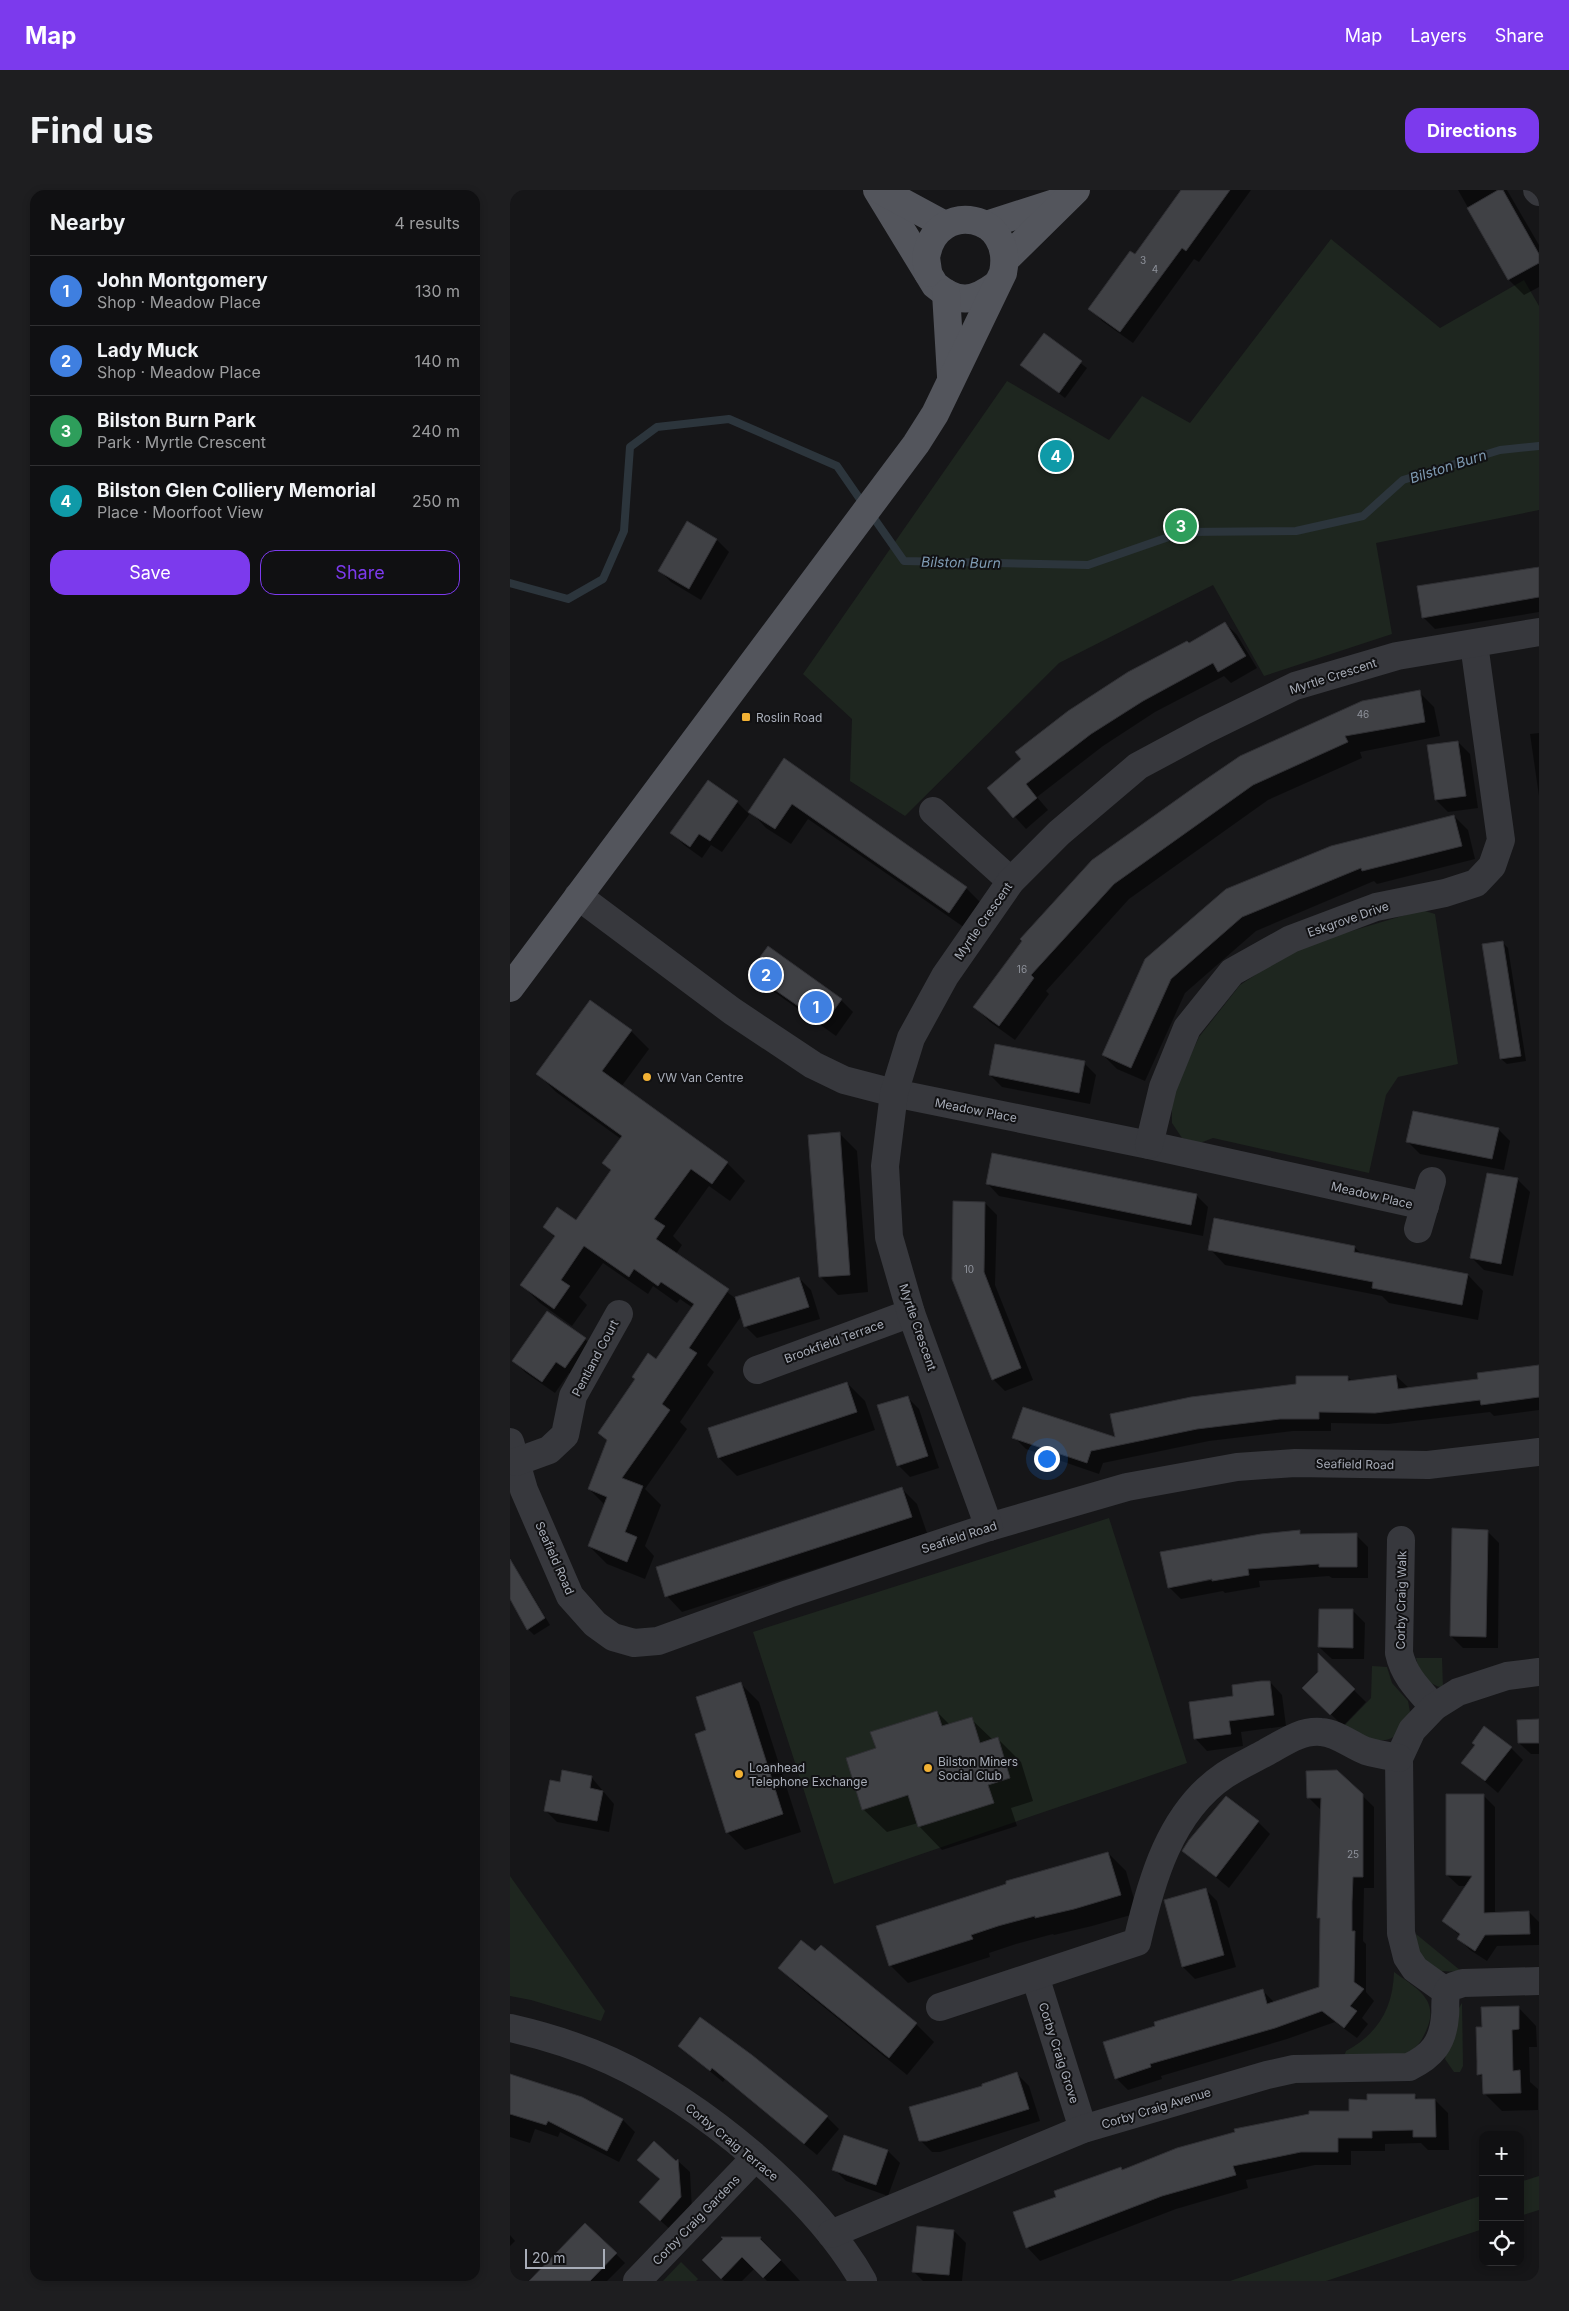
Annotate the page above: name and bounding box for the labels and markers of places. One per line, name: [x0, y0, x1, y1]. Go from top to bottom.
pin: 4: [1040, 437, 1072, 475]
pin: 3: [1165, 507, 1197, 545]
place label: Roslin Road: [756, 710, 822, 725]
marker: Roslin Road: [740, 711, 752, 723]
pin: 2: [750, 956, 782, 994]
pin: 1: [800, 988, 832, 1026]
place label: VW Van Centre: [657, 1070, 743, 1085]
marker: VW Van Centre: [641, 1071, 653, 1083]
place label: Bilston Miners Social Club: [938, 1754, 1018, 1783]
place label: Loanhead Telephone Exchange: [749, 1760, 867, 1789]
marker: Bilston Miners Social Club: [922, 1762, 934, 1774]
marker: Loanhead Telephone Exchange: [733, 1768, 745, 1780]

